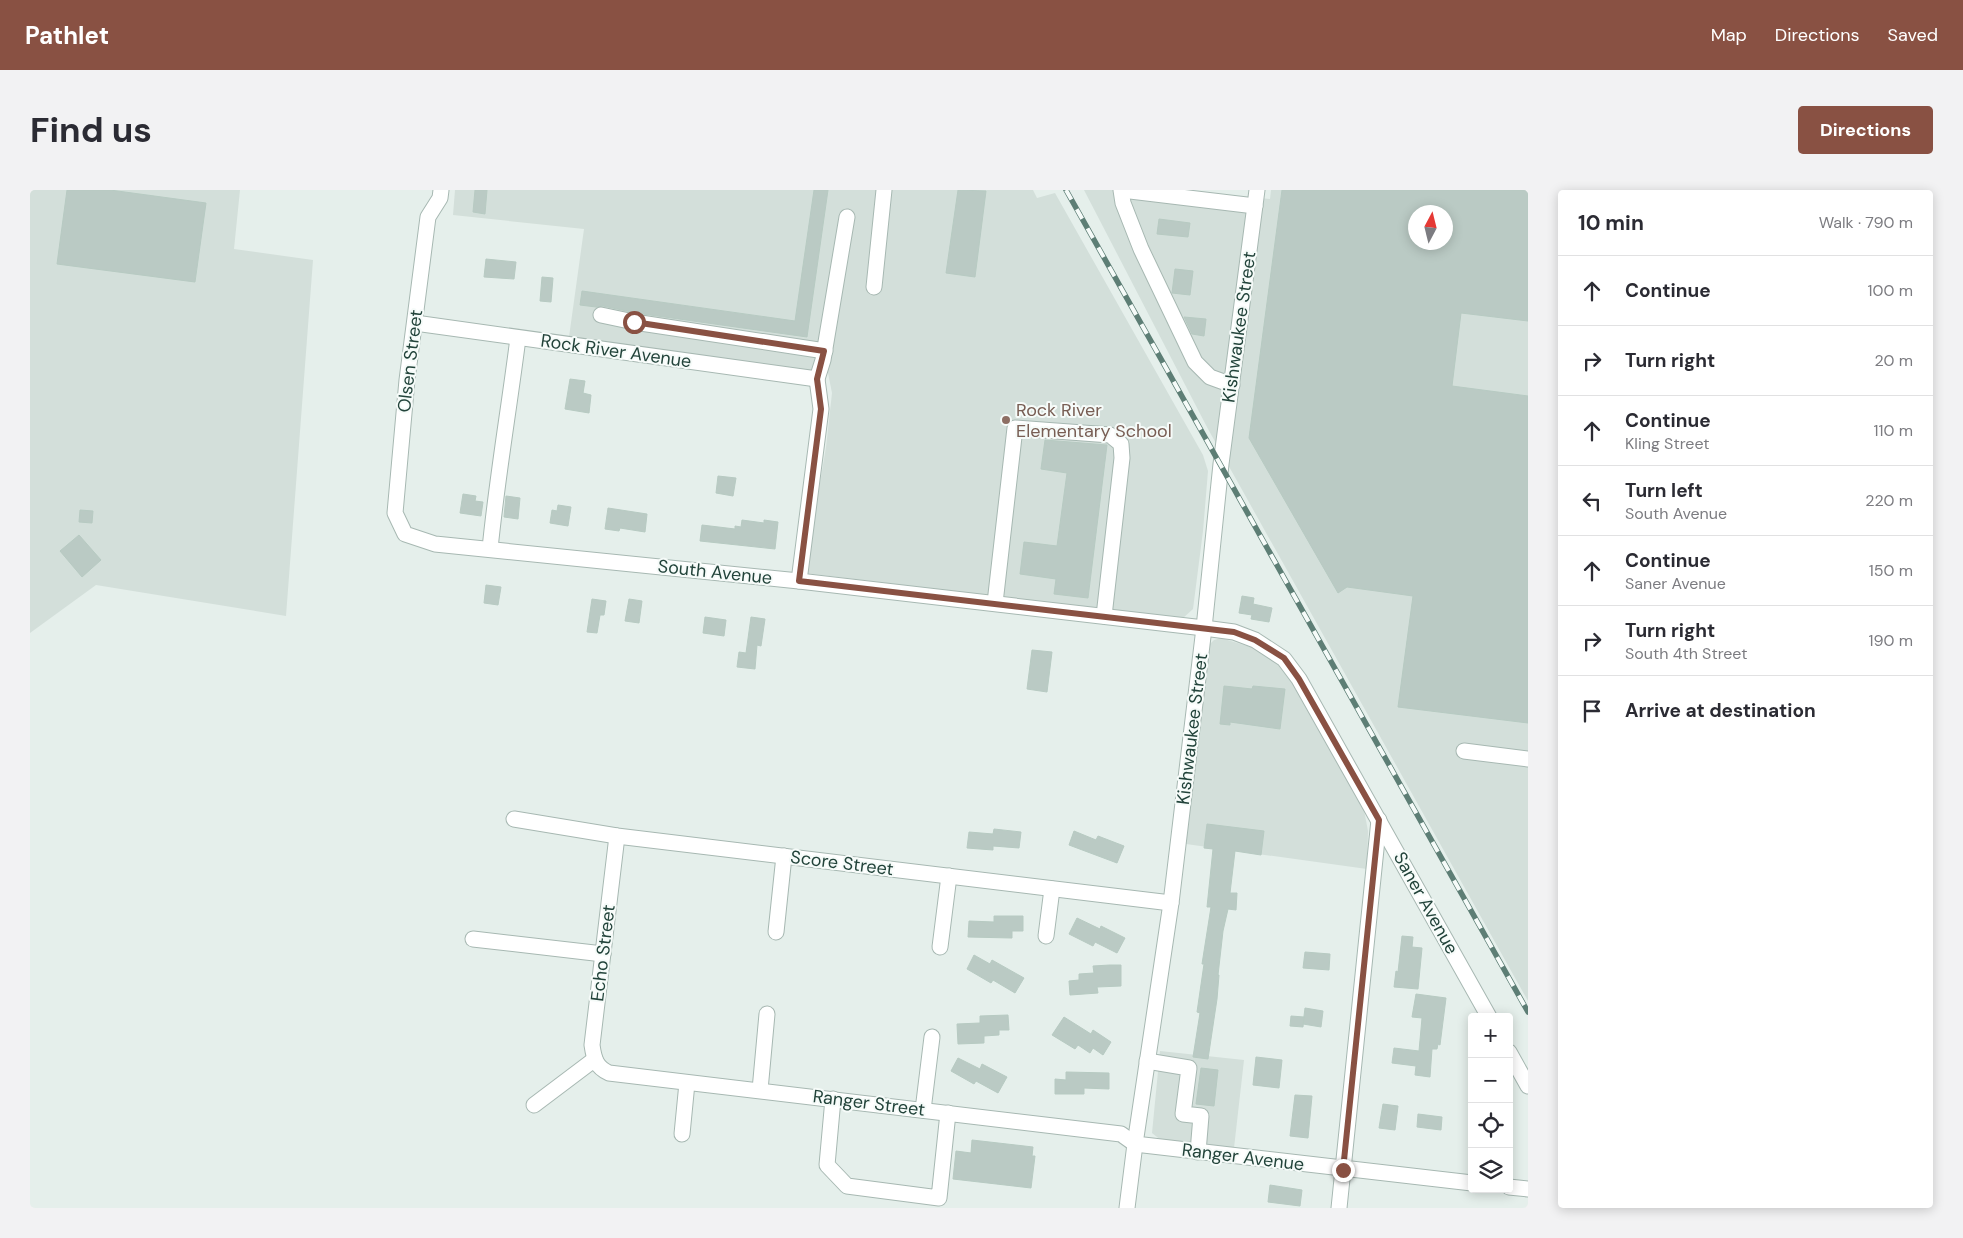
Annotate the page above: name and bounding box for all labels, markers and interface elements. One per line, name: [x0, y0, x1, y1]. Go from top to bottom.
text: Pathlet: [25, 20, 109, 51]
text: Map: [1711, 23, 1747, 47]
text: Directions: [1775, 23, 1860, 47]
text: Saved: [1888, 23, 1938, 47]
button: Directions: [1798, 106, 1933, 154]
text: Find us: [30, 107, 152, 153]
north arrow: [1408, 205, 1453, 250]
text: 10 min: [1578, 209, 1644, 237]
text: Walk · 790 m: [1819, 212, 1913, 233]
street label: Kishwaukee Street: [1217, 250, 1261, 404]
icon: ahead: [1578, 277, 1606, 305]
text: Continue: [1625, 278, 1711, 303]
text: 100 m: [1868, 280, 1913, 301]
street label: Olsen Street: [392, 308, 428, 414]
route start: [623, 311, 646, 334]
street label: Rock River Avenue: [539, 329, 693, 373]
icon: right: [1578, 347, 1606, 375]
text: Turn right: [1625, 348, 1715, 373]
text: 20 m: [1874, 350, 1913, 371]
place label: Rock River Elementary School: [1016, 398, 1172, 443]
text: Continue: [1625, 408, 1711, 433]
marker: Rock River Elementary School: [1000, 414, 1012, 426]
icon: ahead: [1578, 417, 1606, 445]
text: 110 m: [1874, 420, 1913, 441]
text: Kling Street: [1625, 433, 1709, 454]
text: Turn left: [1625, 478, 1703, 503]
icon: left: [1578, 487, 1606, 515]
text: 220 m: [1865, 490, 1913, 511]
text: South Avenue: [1625, 503, 1727, 524]
text: Continue: [1625, 548, 1711, 573]
street label: South Avenue: [657, 554, 773, 590]
icon: ahead: [1578, 557, 1606, 585]
text: 150 m: [1869, 560, 1913, 581]
text: Saner Avenue: [1625, 573, 1726, 594]
text: Turn right: [1625, 618, 1715, 643]
icon: right: [1578, 627, 1606, 655]
text: 190 m: [1869, 630, 1913, 651]
text: South 4th Street: [1625, 643, 1747, 664]
street label: Kishwaukee Street: [1171, 652, 1213, 806]
icon: arrive: [1578, 697, 1606, 725]
text: Arrive at destination: [1625, 698, 1816, 723]
street label: Score Street: [789, 845, 895, 881]
street label: Saner Avenue: [1388, 848, 1464, 958]
street label: Echo Street: [585, 903, 621, 1003]
map controls: [1468, 1013, 1513, 1193]
button: +: [1468, 1013, 1513, 1058]
button: −: [1468, 1058, 1513, 1103]
street label: Ranger Street: [811, 1084, 927, 1122]
button: locate: [1468, 1103, 1513, 1148]
street label: Ranger Avenue: [1180, 1138, 1306, 1176]
button: layers: [1468, 1148, 1513, 1193]
route end: [1332, 1159, 1355, 1182]

